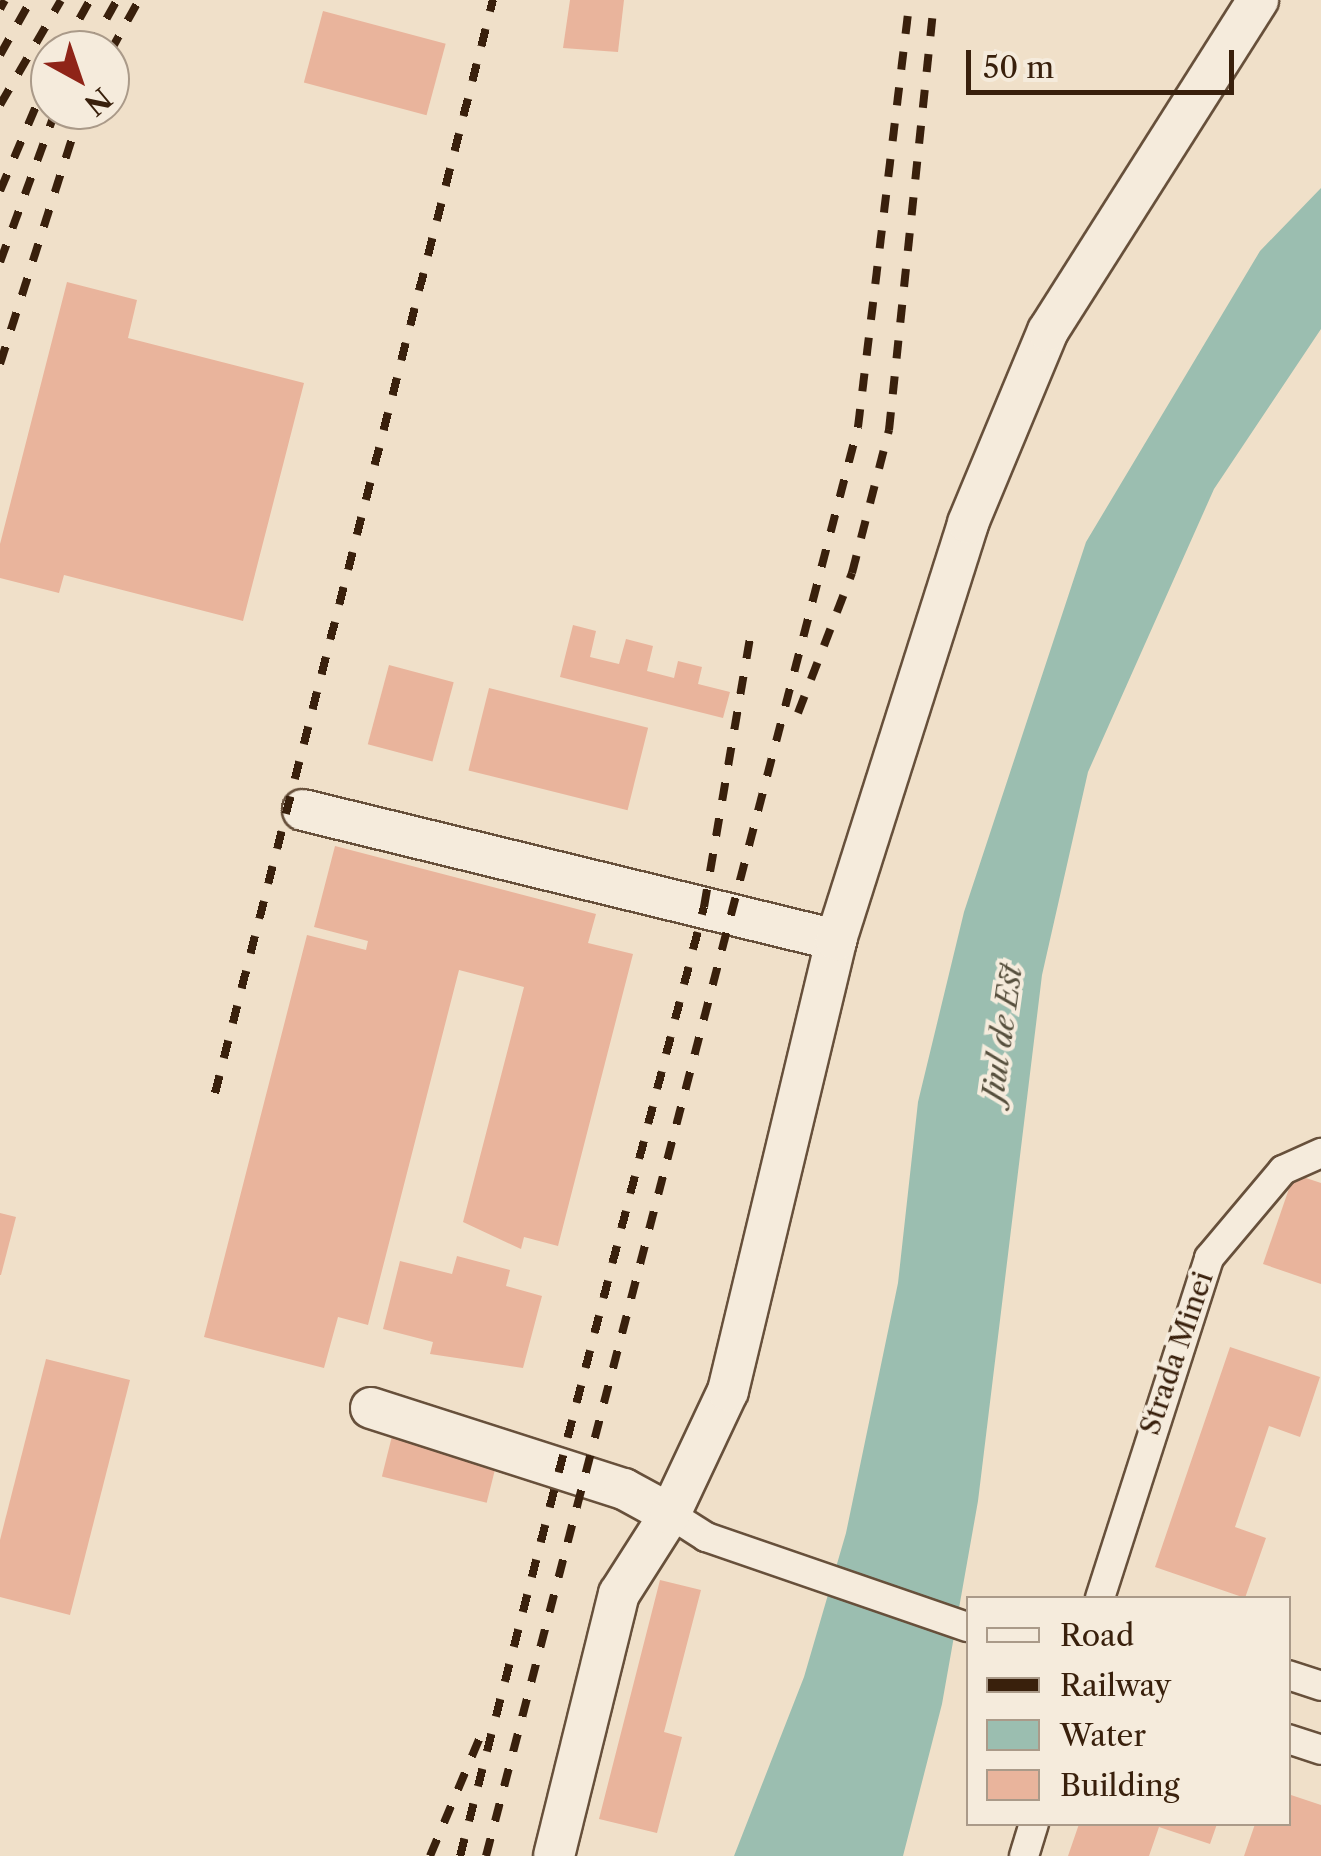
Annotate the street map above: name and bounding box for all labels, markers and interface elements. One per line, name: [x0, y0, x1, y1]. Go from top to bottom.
north arrow: [30, 30, 130, 130]
scale bar: [971, 30, 1238, 92]
text: 50 m: [983, 49, 1054, 86]
text: N: [78, 81, 118, 122]
water label: Jiul de Est: [976, 962, 1030, 1104]
street label: Strada Minei: [1132, 1267, 1220, 1439]
legend: [966, 1596, 1291, 1826]
text: Road: [1060, 1617, 1134, 1654]
text: Railway: [1060, 1667, 1171, 1704]
text: Water: [1060, 1717, 1146, 1754]
text: Building: [1060, 1767, 1180, 1804]

